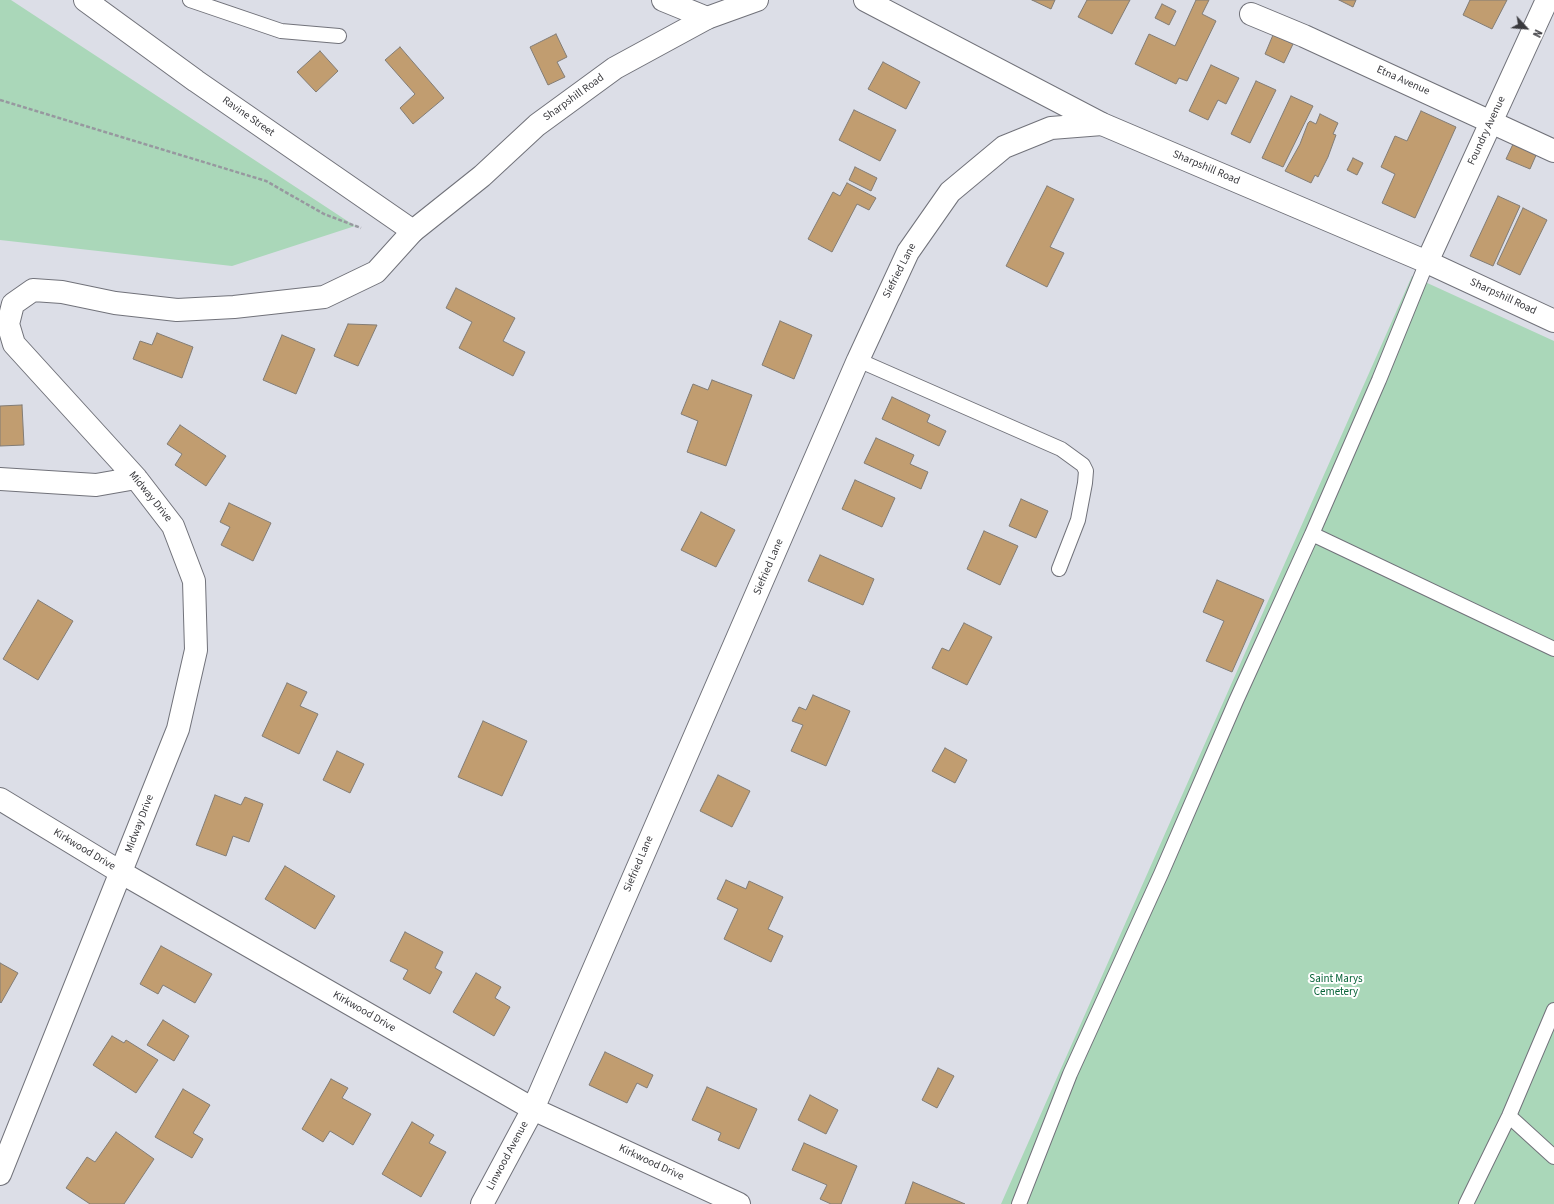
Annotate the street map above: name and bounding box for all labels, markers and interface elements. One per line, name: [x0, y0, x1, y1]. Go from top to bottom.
north arrow: [1506, 8, 1546, 48]
text: N: [1529, 27, 1546, 40]
street label: Etna Avenue: [1374, 63, 1432, 99]
street label: Sharpshill Road: [541, 71, 607, 125]
street label: Ravine Street: [219, 94, 277, 140]
street label: Foundry Avenue: [1465, 94, 1509, 168]
street label: Sharpshill Road: [1170, 148, 1242, 188]
street label: Siefried Lane: [881, 241, 919, 301]
street label: Sharpshill Road: [1468, 276, 1538, 318]
street label: Midway Drive: [126, 469, 174, 525]
street label: Siefried Lane: [751, 537, 787, 597]
street label: Midway Drive: [123, 793, 157, 855]
street label: Kirkwood Drive: [50, 826, 118, 874]
street label: Siefried Lane: [621, 834, 657, 894]
park label: Saint Marys Cemetery: [1309, 973, 1363, 999]
street label: Kirkwood Drive: [330, 989, 398, 1035]
street label: Linwood Avenue: [484, 1119, 532, 1193]
street label: Kirkwood Drive: [616, 1142, 686, 1184]

